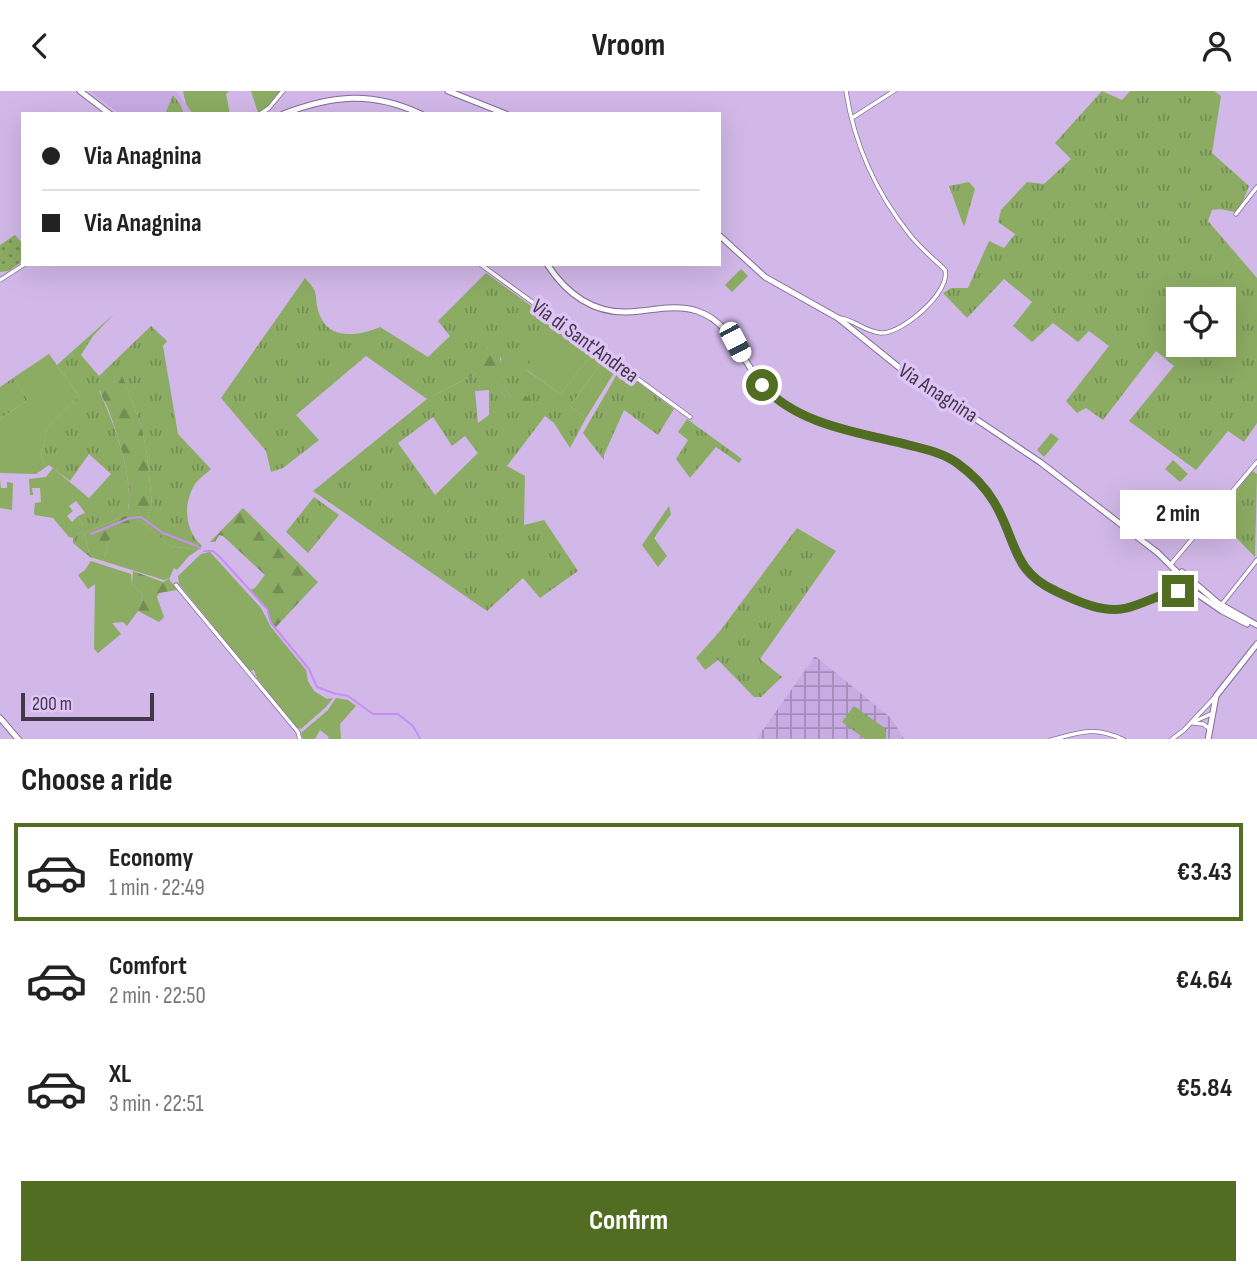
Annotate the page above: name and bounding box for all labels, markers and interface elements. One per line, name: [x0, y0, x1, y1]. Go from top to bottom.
text: Vroom: [592, 26, 665, 65]
icon: back: [21, 27, 59, 65]
icon: person: [1198, 27, 1236, 65]
text: Via Anagnina: [84, 141, 202, 172]
text: Via Anagnina: [84, 208, 202, 239]
map controls: [1166, 287, 1236, 357]
button: locate: [1166, 287, 1236, 357]
street label: Via di Sant'Andrea: [527, 294, 643, 388]
car: [716, 319, 755, 365]
street label: Via Anagnina: [894, 358, 982, 428]
route start: [746, 369, 778, 401]
callout: 2 min: [1120, 489, 1236, 539]
text: 2 min: [1156, 500, 1200, 528]
route end: [1162, 575, 1194, 607]
scale bar: [21, 691, 154, 722]
text: 200 m: [32, 693, 72, 716]
text: Choose a ride: [21, 761, 173, 800]
icon: car: [25, 841, 88, 904]
text: Economy: [109, 843, 193, 874]
text: €3.43: [1177, 857, 1232, 888]
text: 1 min · 22:49: [109, 874, 205, 902]
icon: car: [25, 949, 88, 1012]
text: Comfort: [109, 951, 187, 982]
text: €4.64: [1176, 965, 1232, 996]
text: 2 min · 22:50: [109, 982, 206, 1010]
icon: car: [25, 1057, 88, 1120]
text: XL: [109, 1059, 131, 1090]
text: €5.84: [1177, 1073, 1232, 1104]
text: 3 min · 22:51: [109, 1090, 204, 1118]
button: Confirm: [21, 1181, 1236, 1261]

